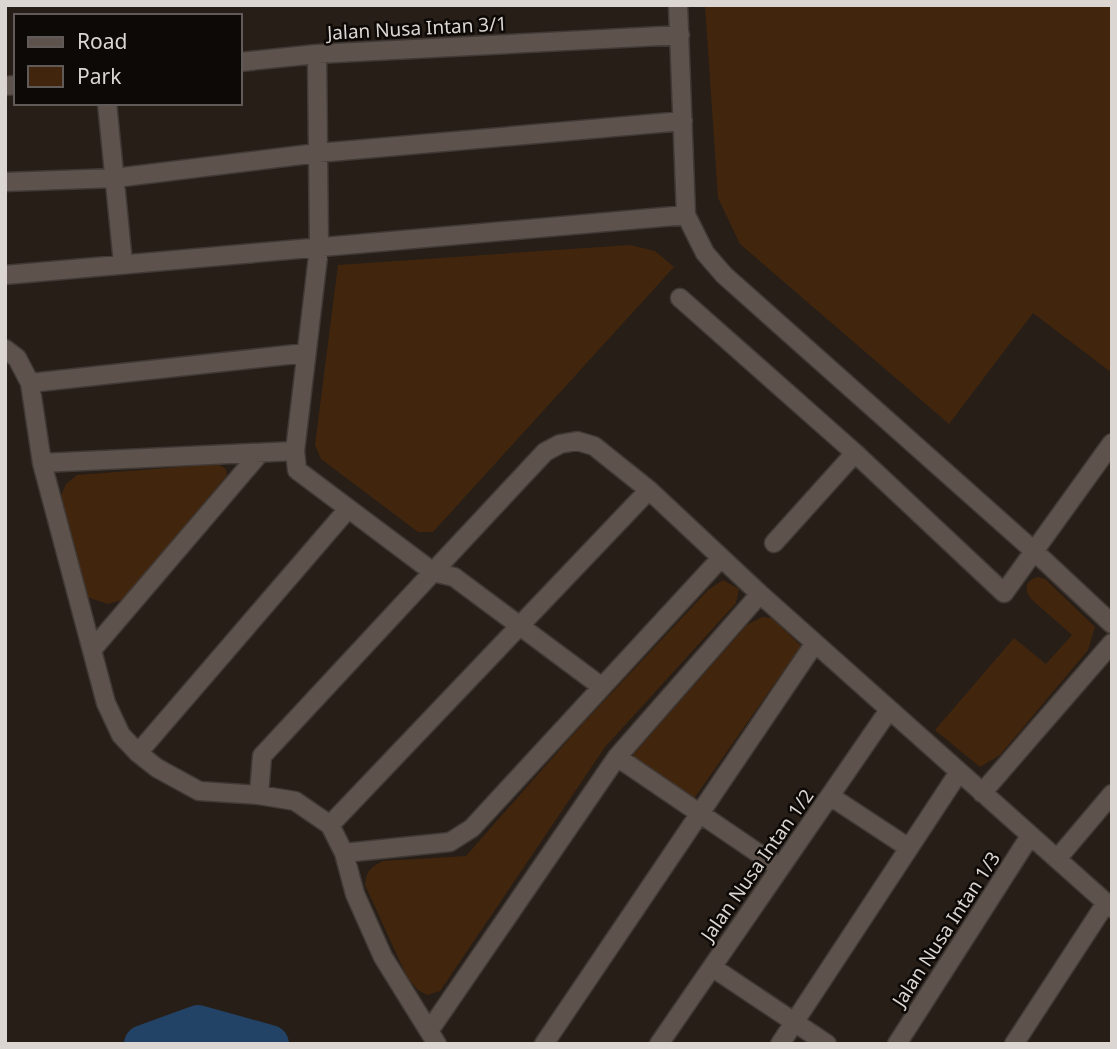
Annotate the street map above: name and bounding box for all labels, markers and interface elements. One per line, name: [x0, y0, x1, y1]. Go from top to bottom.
street label: Jalan Nusa Intan 3/1: [324, 10, 508, 46]
legend: [14, 14, 242, 105]
text: Road: [77, 27, 127, 55]
text: Park: [77, 62, 122, 90]
street label: Jalan Nusa Intan 1/2: [694, 784, 819, 948]
street label: Jalan Nusa Intan 1/3: [885, 846, 1006, 1013]

